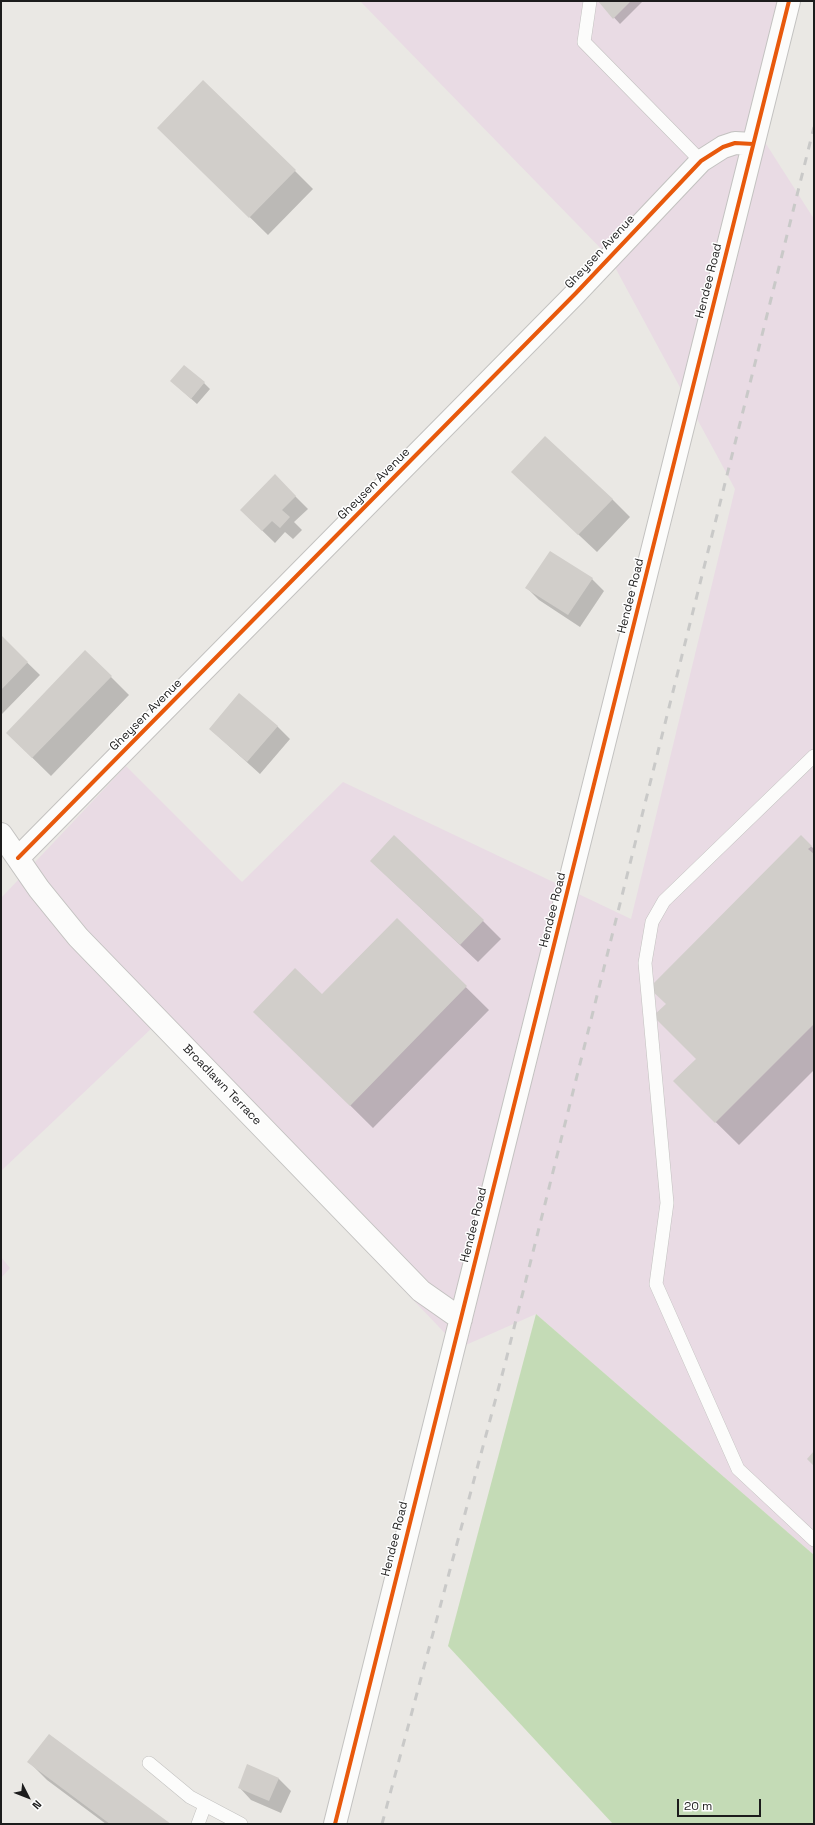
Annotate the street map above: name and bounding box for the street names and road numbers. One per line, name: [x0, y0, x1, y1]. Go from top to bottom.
street label: Gheysen Avenue: [562, 212, 638, 292]
street label: Hendee Road: [693, 242, 725, 320]
street label: Gheysen Avenue: [335, 445, 413, 523]
street label: Hendee Road: [615, 557, 647, 635]
street label: Gheysen Avenue: [107, 676, 185, 754]
street label: Hendee Road: [537, 871, 569, 949]
street label: Broadlawn Terrace: [180, 1042, 264, 1128]
street label: Hendee Road: [458, 1186, 490, 1264]
street label: Hendee Road: [379, 1500, 411, 1578]

